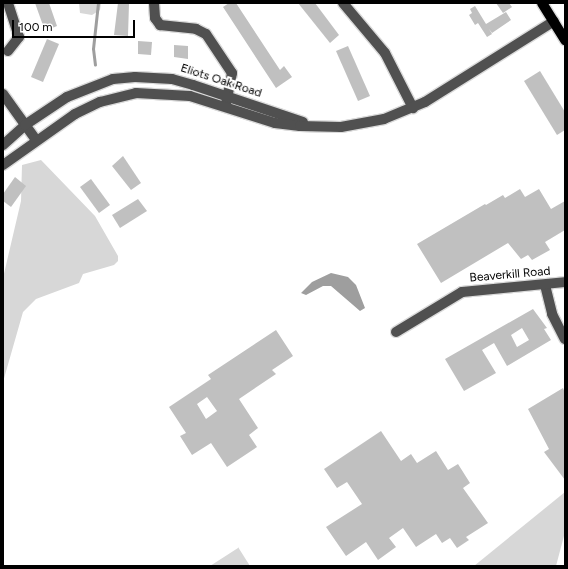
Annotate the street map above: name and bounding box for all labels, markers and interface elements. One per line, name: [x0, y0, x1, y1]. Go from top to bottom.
scale bar: [14, 12, 137, 38]
text: 100 m: [19, 20, 53, 34]
street label: Eliots Oak Road: [179, 61, 263, 101]
street label: Beaverkill Road: [469, 264, 551, 286]

